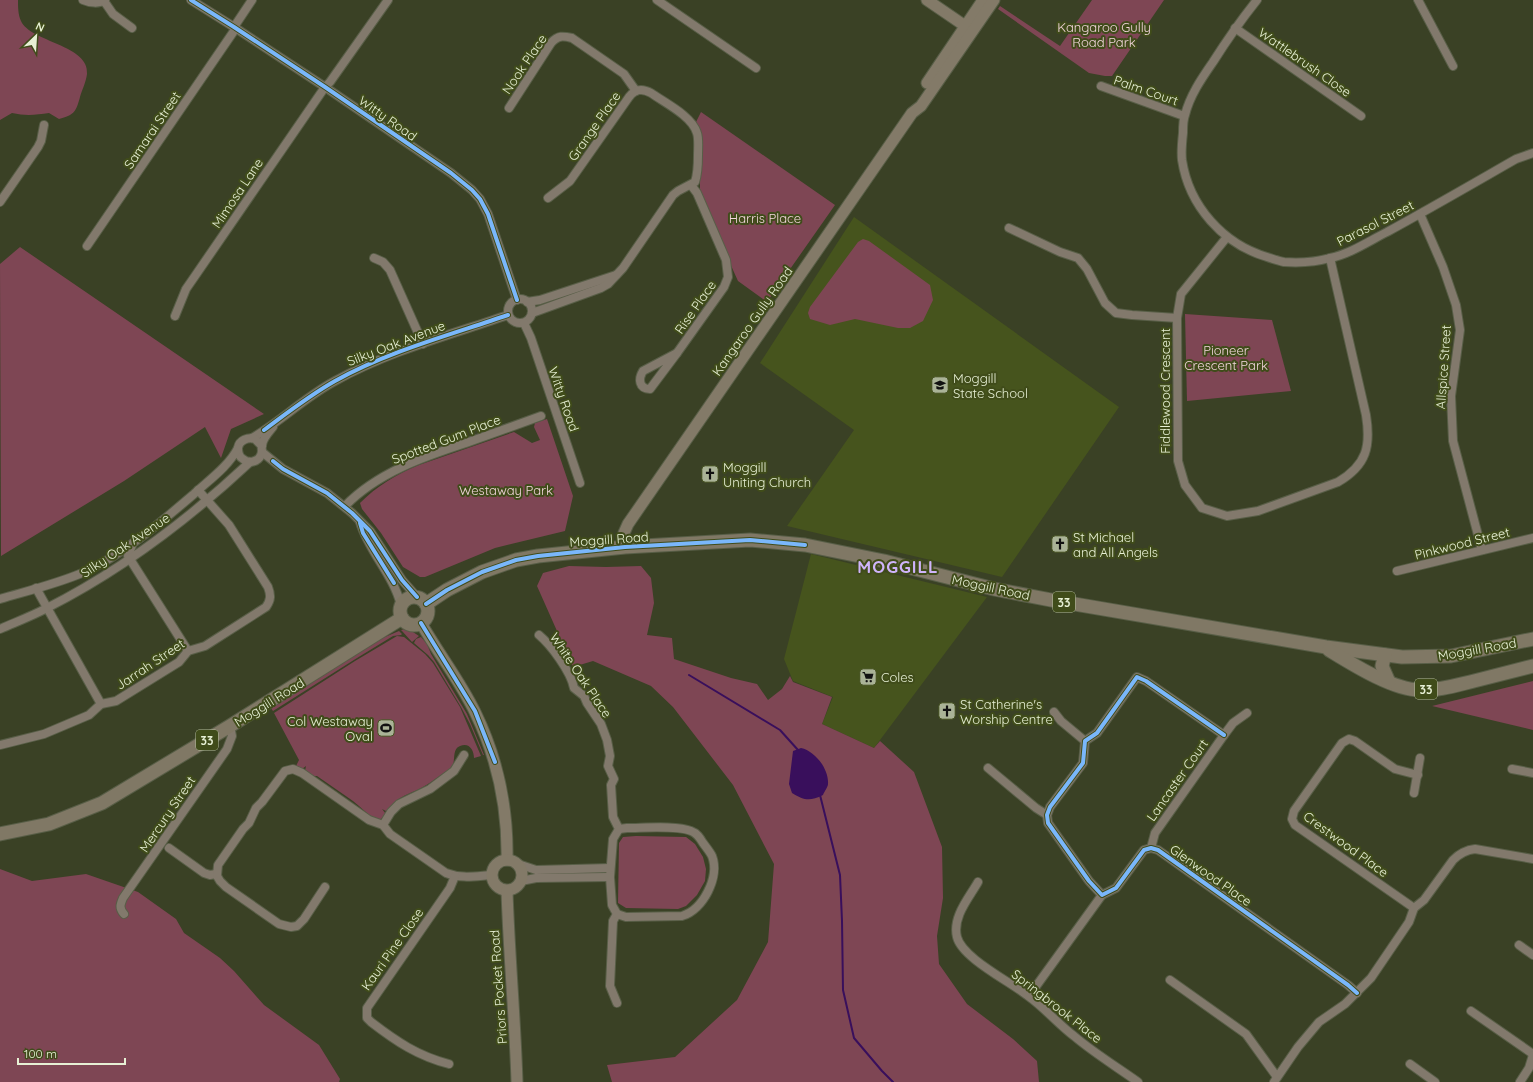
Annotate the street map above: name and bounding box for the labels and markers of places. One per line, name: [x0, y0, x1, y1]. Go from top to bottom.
place label: Moggill State School: [953, 370, 1028, 401]
school or university icon: Moggill State School: [930, 375, 950, 395]
place label: Moggill Uniting Church: [723, 459, 811, 490]
church icon: Moggill Uniting Church: [700, 464, 720, 484]
place label: St Michael and All Angels: [1073, 529, 1158, 560]
church icon: St Michael and All Angels: [1050, 534, 1070, 554]
supermarket icon: Coles: [858, 667, 878, 687]
place label: Coles: [881, 669, 914, 685]
place label: St Catherine's Worship Centre: [960, 696, 1053, 727]
church icon: St Catherine's Worship Centre: [937, 701, 957, 721]
place label: Col Westaway Oval: [287, 713, 373, 744]
sports icon: Col Westaway Oval: [376, 718, 396, 738]

